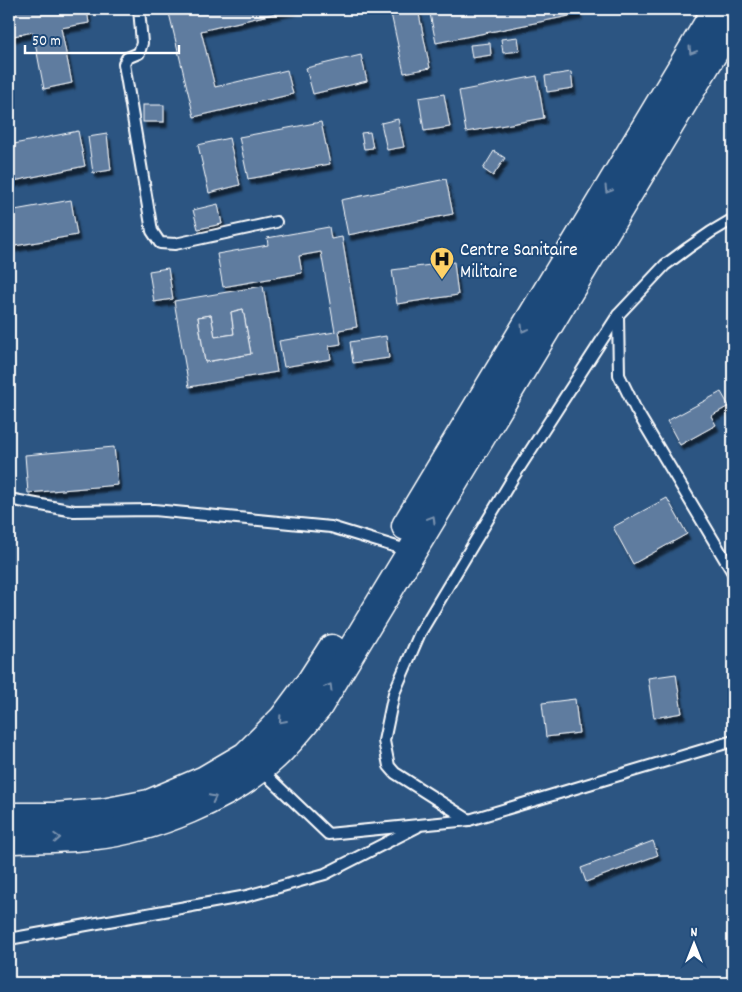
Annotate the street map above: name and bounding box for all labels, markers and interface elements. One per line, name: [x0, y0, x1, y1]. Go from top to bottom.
scale bar: [25, 22, 179, 54]
text: 50 m: [32, 31, 61, 53]
one-way arrow: [688, 45, 698, 54]
one-way arrow: [604, 184, 614, 193]
place label: Centre Sanitaire Militaire: [460, 238, 578, 287]
hospital icon: Centre Sanitaire Militaire: [429, 246, 455, 280]
one-way arrow: [520, 323, 530, 332]
one-way arrow: [426, 515, 436, 524]
one-way arrow: [323, 684, 333, 693]
one-way arrow: [279, 714, 288, 723]
one-way arrow: [208, 793, 217, 804]
one-way arrow: [54, 832, 62, 843]
north arrow: [670, 920, 720, 970]
text: N: [691, 923, 698, 943]

